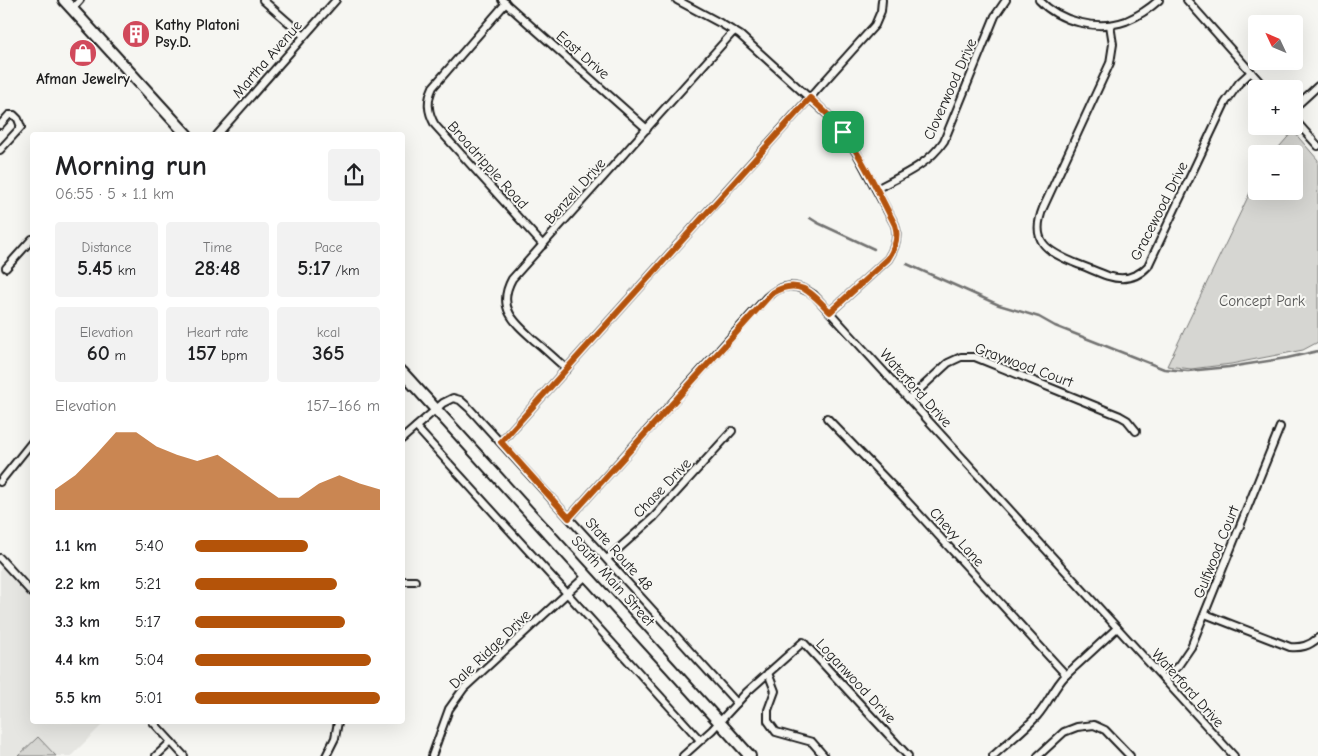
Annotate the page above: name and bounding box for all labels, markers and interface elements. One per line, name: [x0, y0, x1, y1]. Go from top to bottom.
north arrow: [1248, 15, 1302, 70]
map controls: [1248, 15, 1303, 200]
place label: Kathy Platoni Psy.D.: [155, 16, 240, 51]
street label: Martha Avenue: [228, 16, 306, 102]
building icon: Kathy Platoni Psy.D.: [121, 19, 151, 49]
street label: East Drive: [553, 27, 614, 83]
street label: Cloverwood Drive: [920, 35, 981, 143]
shop icon: Afman Jewelry: [68, 38, 98, 68]
place label: Afman Jewelry: [36, 70, 130, 88]
button: +: [1248, 80, 1303, 135]
pin: [822, 111, 864, 153]
street label: Broadripple Road: [444, 117, 532, 213]
icon: arrive: [829, 118, 857, 146]
button: −: [1248, 145, 1303, 200]
button: share: [328, 149, 380, 201]
text: Morning run: [55, 150, 207, 182]
street label: Benzell Drive: [541, 154, 610, 228]
street label: Gracewood Drive: [1126, 158, 1192, 264]
text: 06:55 · 5 × 1.1 km: [55, 185, 174, 203]
text: Distance: [81, 239, 132, 256]
text: Time: [203, 239, 232, 256]
text: Pace: [314, 239, 343, 256]
text: 5.45: [77, 256, 113, 280]
text: 28:48: [194, 256, 241, 280]
text: 5:17: [297, 256, 331, 280]
text: km: [113, 262, 136, 279]
text: /km: [331, 262, 360, 279]
park label: Concept Park: [1219, 292, 1306, 310]
text: Elevation: [80, 324, 133, 341]
text: Heart rate: [187, 324, 248, 341]
text: kcal: [317, 324, 340, 341]
street label: Graywood Court: [972, 339, 1076, 391]
text: 60: [87, 341, 110, 365]
text: 157: [187, 341, 216, 365]
text: 365: [312, 341, 345, 365]
street label: Waterford Drive: [876, 345, 956, 431]
text: m: [110, 347, 126, 364]
text: bpm: [216, 347, 248, 364]
text: Elevation: [55, 397, 116, 415]
text: 157–166 m: [307, 397, 380, 415]
street label: Chase Drive: [629, 454, 695, 522]
street label: Gulfwood Court: [1189, 502, 1243, 601]
street label: Chevy Lane: [926, 504, 989, 571]
street label: State Route 48: [582, 514, 656, 594]
street label: South Main Street: [568, 532, 659, 631]
text: 1.1 km: [55, 537, 97, 555]
text: 5:40: [135, 537, 164, 555]
text: 2.2 km: [55, 575, 100, 593]
text: 5:21: [135, 575, 161, 593]
street label: Dale Ridge Drive: [446, 605, 535, 692]
text: 3.3 km: [55, 613, 100, 631]
text: 5:17: [135, 613, 160, 631]
street label: Loganwood Drive: [812, 635, 900, 727]
street label: Waterford Drive: [1148, 645, 1228, 731]
text: 4.4 km: [55, 651, 99, 669]
text: 5:04: [135, 651, 164, 669]
text: 5.5 km: [55, 689, 101, 707]
text: 5:01: [135, 689, 163, 707]

